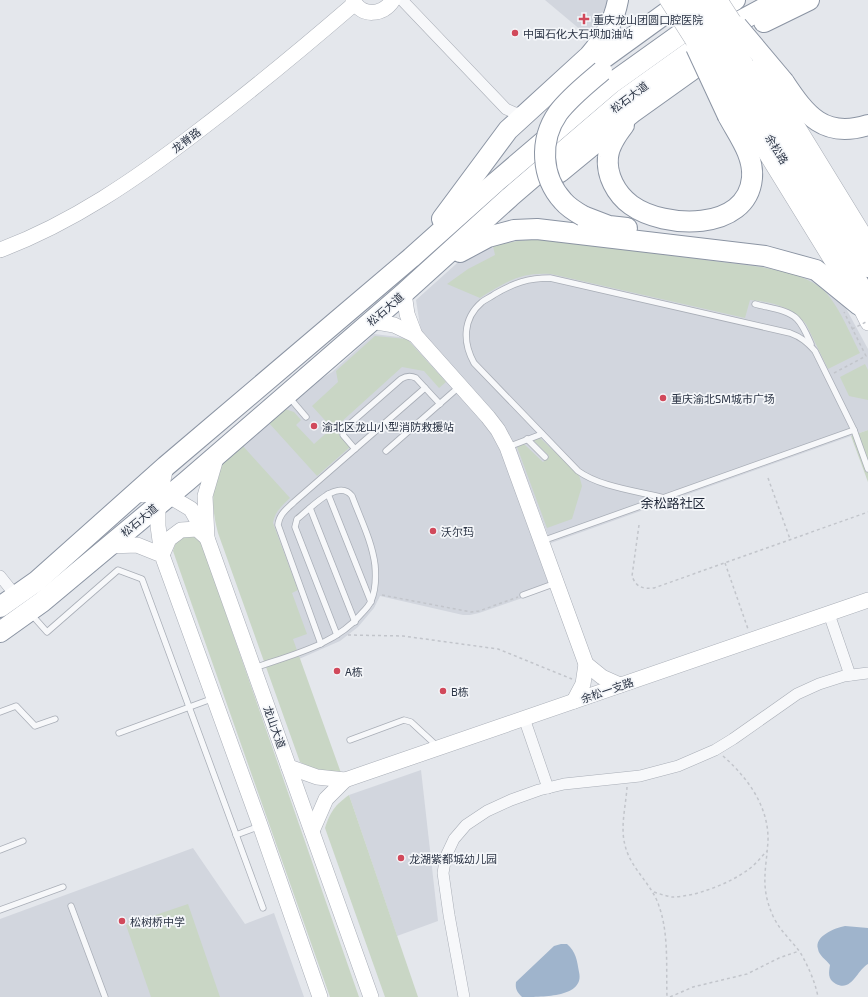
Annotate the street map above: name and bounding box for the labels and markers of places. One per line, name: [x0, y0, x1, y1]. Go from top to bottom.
marker: 重庆龙山团圆口腔医院: [578, 13, 590, 25]
place label: 重庆龙山团圆口腔医院: [593, 13, 703, 26]
place label: 中国石化大石坝加油站: [523, 27, 633, 40]
marker: 中国石化大石坝加油站: [510, 28, 520, 38]
place label: 重庆渝北SM城市广场: [671, 392, 775, 405]
marker: 重庆渝北SM城市广场: [658, 393, 668, 403]
place label: 渝北区龙山小型消防救援站: [322, 420, 454, 433]
marker: 渝北区龙山小型消防救援站: [309, 421, 319, 431]
place label: 沃尔玛: [441, 525, 474, 538]
marker: 沃尔玛: [428, 526, 438, 536]
place label: A栋: [345, 665, 363, 678]
marker: A栋: [332, 666, 342, 676]
place label: B栋: [451, 685, 469, 698]
marker: B栋: [438, 686, 448, 696]
place label: 龙湖紫都城幼儿园: [409, 852, 497, 865]
marker: 龙湖紫都城幼儿园: [396, 853, 406, 863]
place label: 松树桥中学: [130, 915, 185, 928]
marker: 松树桥中学: [117, 916, 127, 926]

